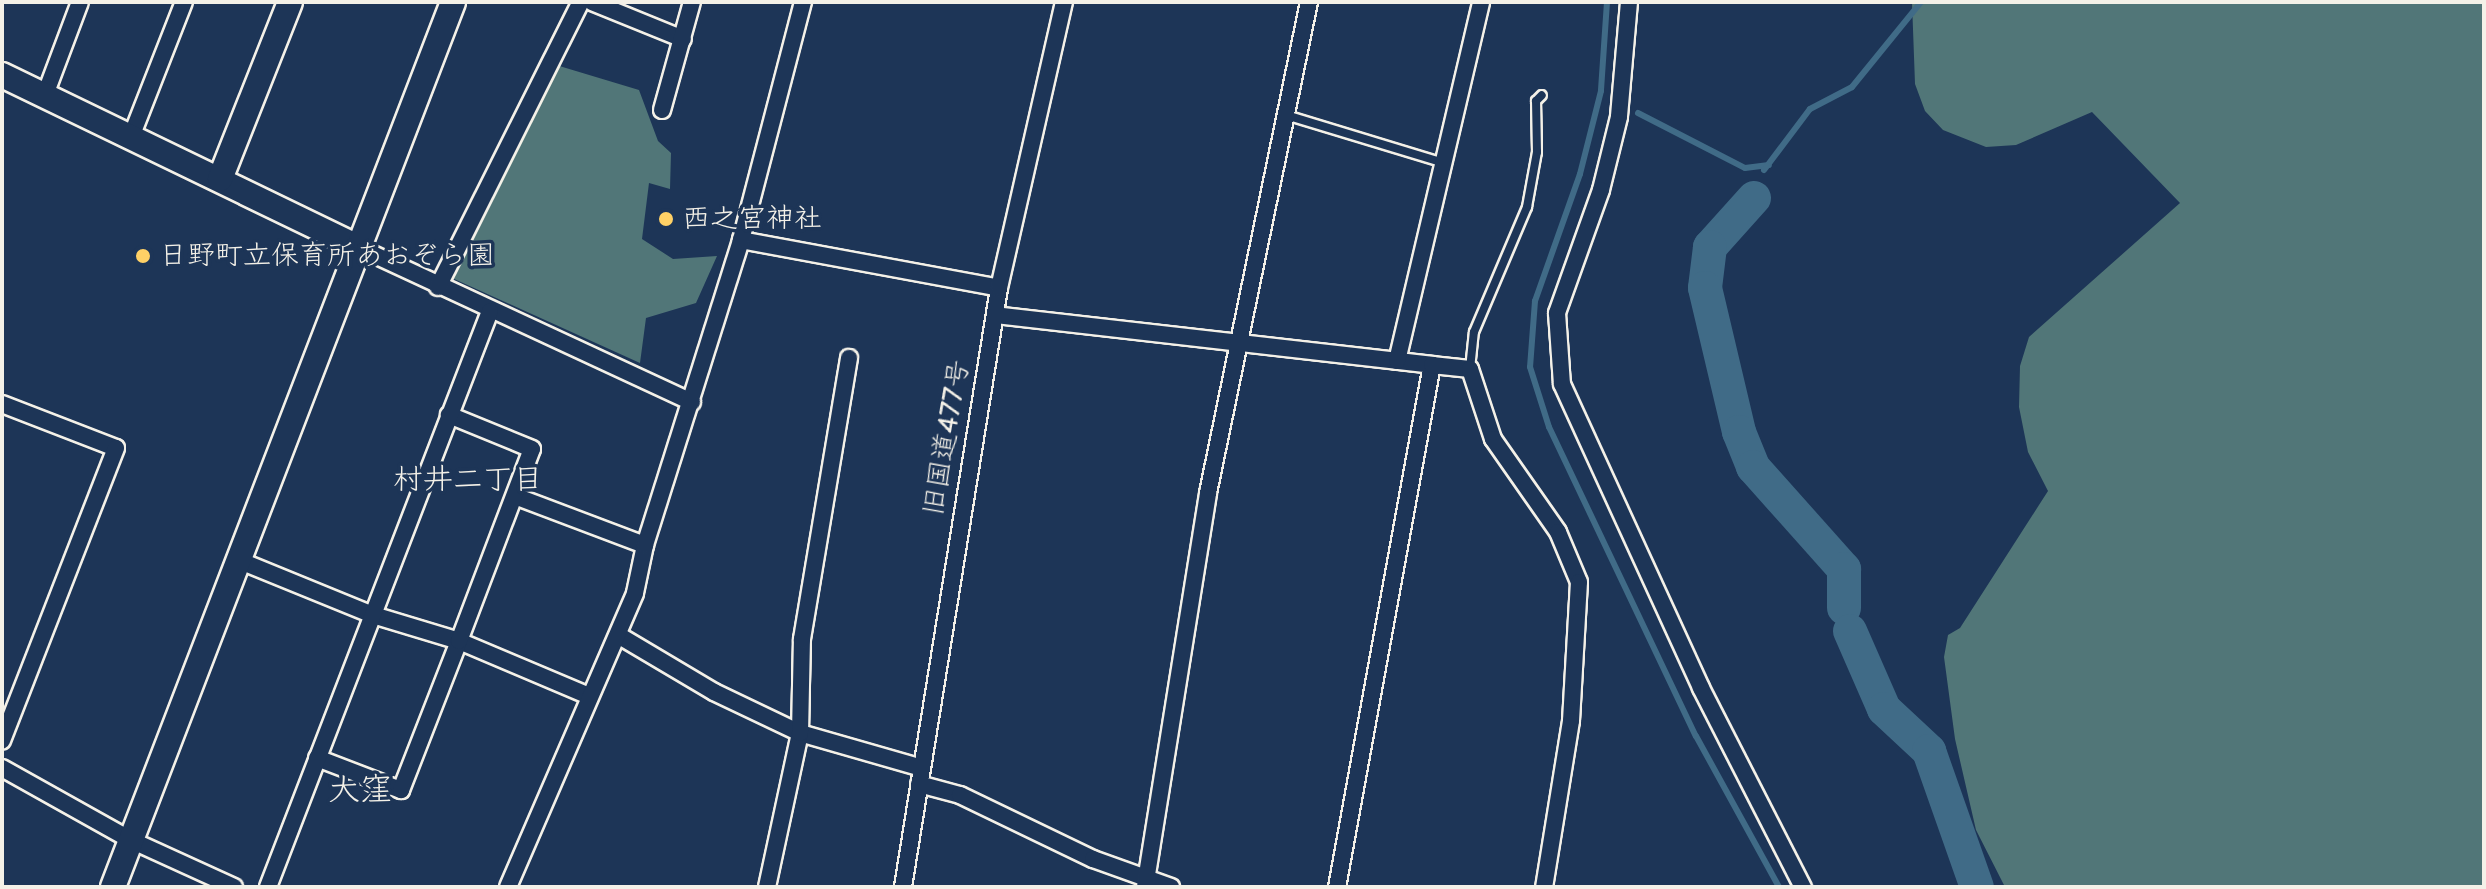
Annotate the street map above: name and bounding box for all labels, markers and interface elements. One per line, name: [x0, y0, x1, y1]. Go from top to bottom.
place label: 西之宮神社: [682, 202, 822, 236]
marker: 西之宮神社: [657, 210, 675, 228]
place label: 日野町立保育所あおぞら園: [159, 239, 495, 273]
marker: 日野町立保育所あおぞら園: [134, 247, 152, 265]
street label: 旧国道477号: [917, 357, 977, 519]
district label: 村井二丁目: [393, 462, 543, 498]
district label: 大窪: [328, 771, 392, 809]

